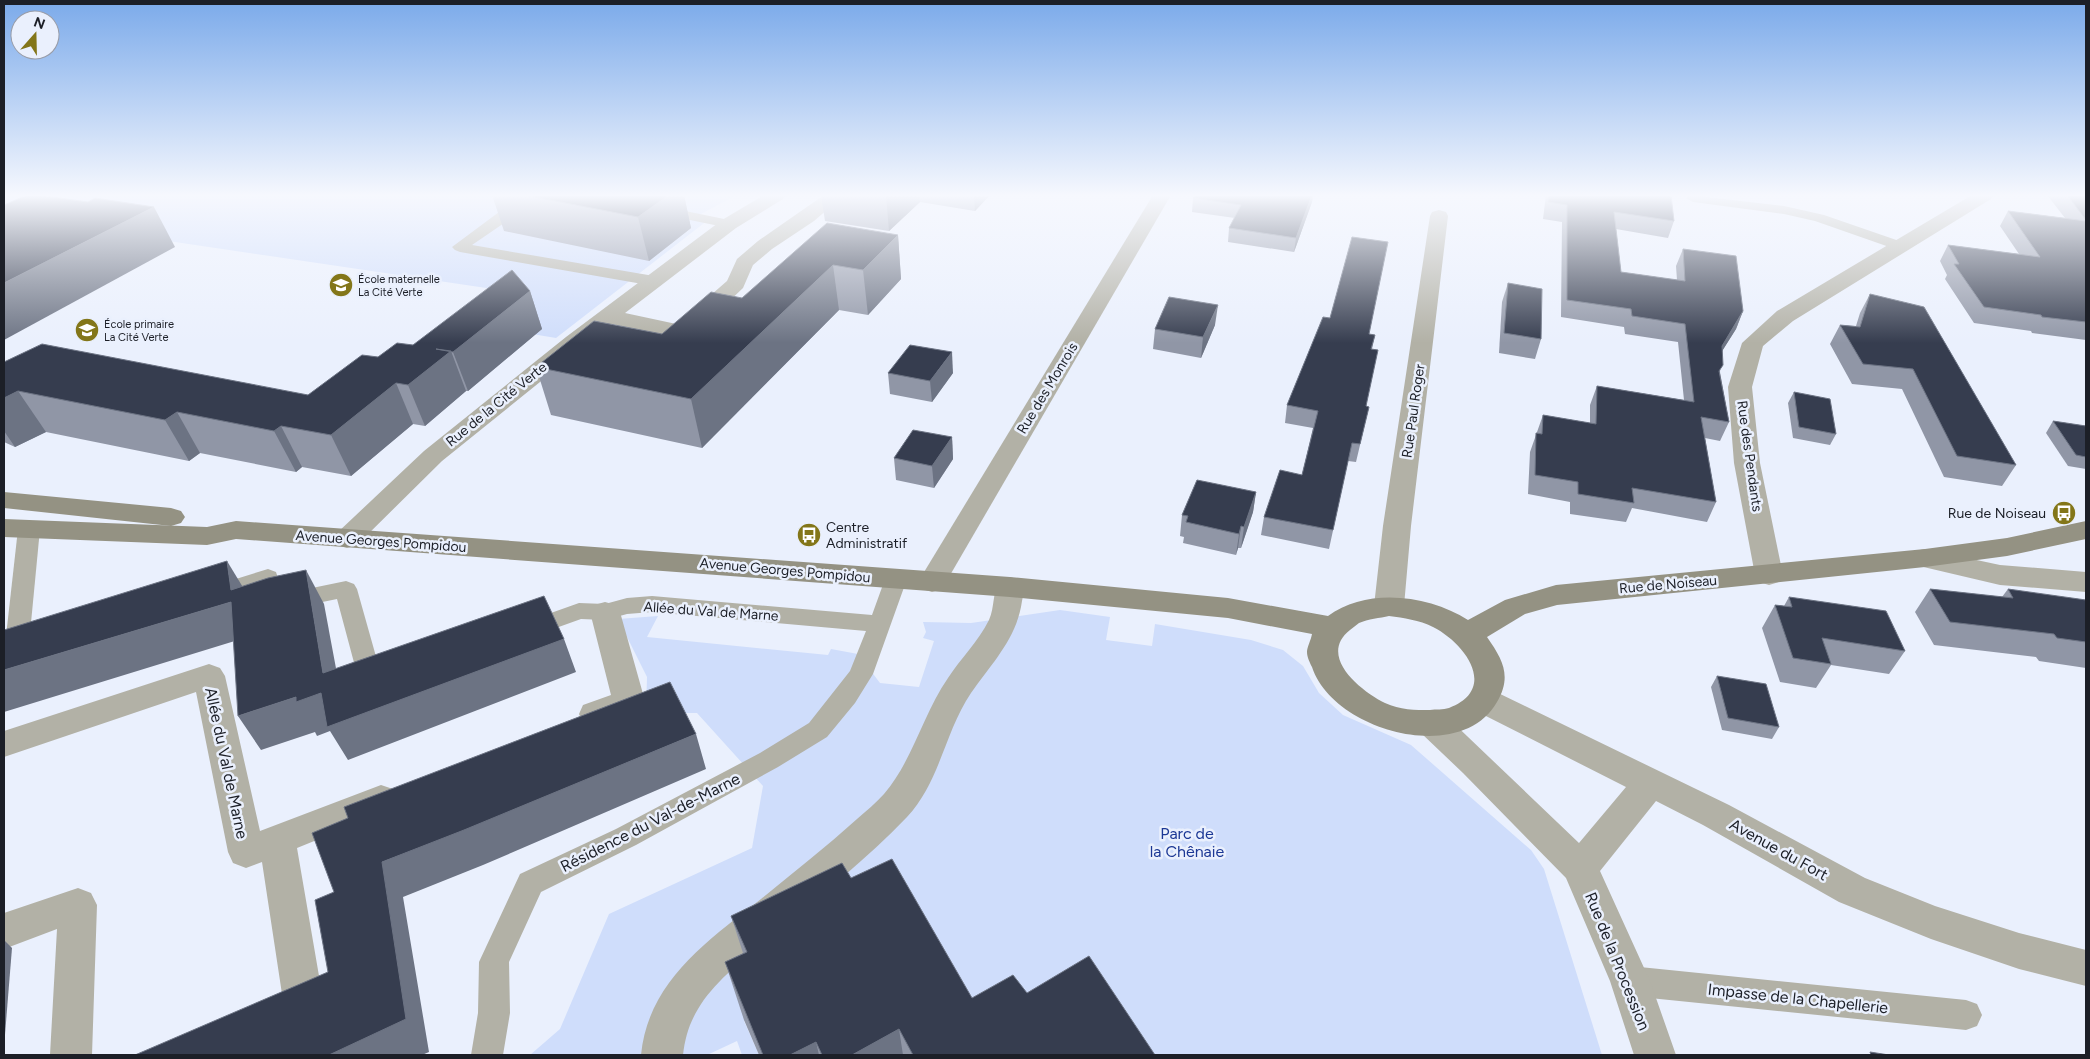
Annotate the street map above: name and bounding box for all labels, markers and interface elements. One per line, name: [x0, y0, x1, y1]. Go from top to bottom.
north arrow: [10, 10, 60, 60]
text: N: [31, 13, 47, 33]
school or university icon: École maternelle La Cité Verte: [328, 272, 354, 298]
place label: École maternelle La Cité Verte: [358, 273, 440, 299]
school or university icon: École primaire La Cité Verte: [74, 317, 100, 343]
place label: École primaire La Cité Verte: [104, 318, 174, 344]
street label: Rue des Monrois: [1013, 339, 1081, 437]
street label: Rue de la Cité Verte: [442, 358, 550, 450]
street label: Rue Paul Roger: [1398, 363, 1429, 459]
street label: Rue des Pendants: [1733, 399, 1766, 513]
bus stop icon: Rue de Noiseau: [2051, 500, 2077, 526]
place label: Rue de Noiseau: [1948, 505, 2046, 522]
place label: Centre Administratif: [826, 519, 908, 552]
bus stop icon: Centre Administratif: [796, 522, 822, 548]
street label: Avenue Georges Pompidou: [295, 527, 467, 556]
street label: Avenue Georges Pompidou: [699, 555, 871, 586]
street label: Rue de Noiseau: [1618, 572, 1718, 597]
street label: Allée du Val de Marne: [643, 598, 779, 625]
street label: Allée du Val de Marne: [201, 686, 252, 841]
street label: Résidence du Val-de-Marne: [557, 769, 743, 876]
street label: Avenue du Fort: [1726, 815, 1831, 884]
park label: Parc de la Chênaie: [1150, 824, 1224, 861]
street label: Rue de la Procession: [1581, 889, 1654, 1033]
street label: Impasse de la Chapellerie: [1707, 980, 1889, 1017]

